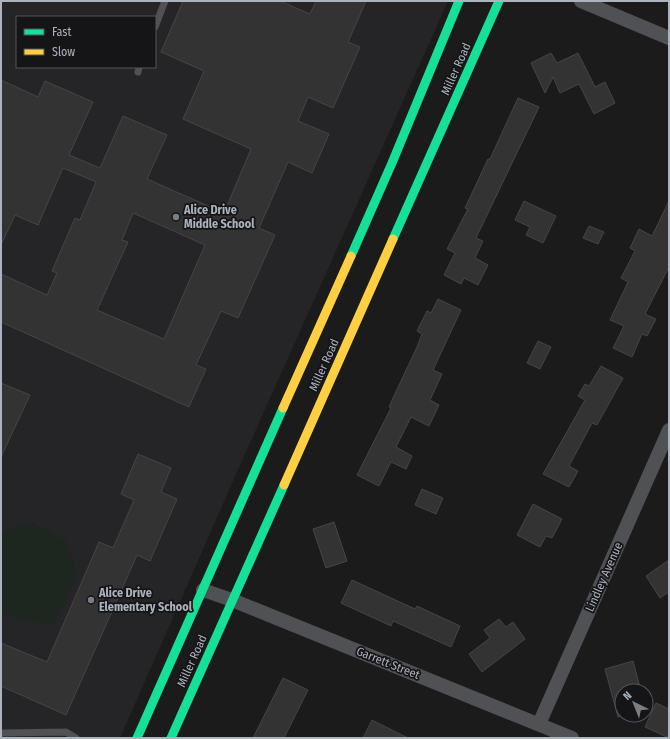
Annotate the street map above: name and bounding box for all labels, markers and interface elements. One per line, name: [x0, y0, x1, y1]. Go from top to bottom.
legend: [16, 16, 156, 68]
text: Fast: [52, 25, 71, 39]
street label: Miller Road: [438, 41, 474, 97]
text: Slow: [52, 45, 75, 59]
place label: Alice Drive Middle School: [183, 203, 255, 231]
marker: Alice Drive Middle School: [171, 212, 181, 222]
street label: Miller Road: [306, 337, 342, 393]
street label: Lindley Avenue: [582, 540, 626, 614]
place label: Alice Drive Elementary School: [98, 586, 193, 614]
marker: Alice Drive Elementary School: [86, 595, 96, 605]
street label: Miller Road: [174, 633, 210, 689]
street label: Garrett Street: [354, 644, 422, 682]
north arrow: [614, 683, 654, 723]
text: N: [621, 689, 634, 703]

